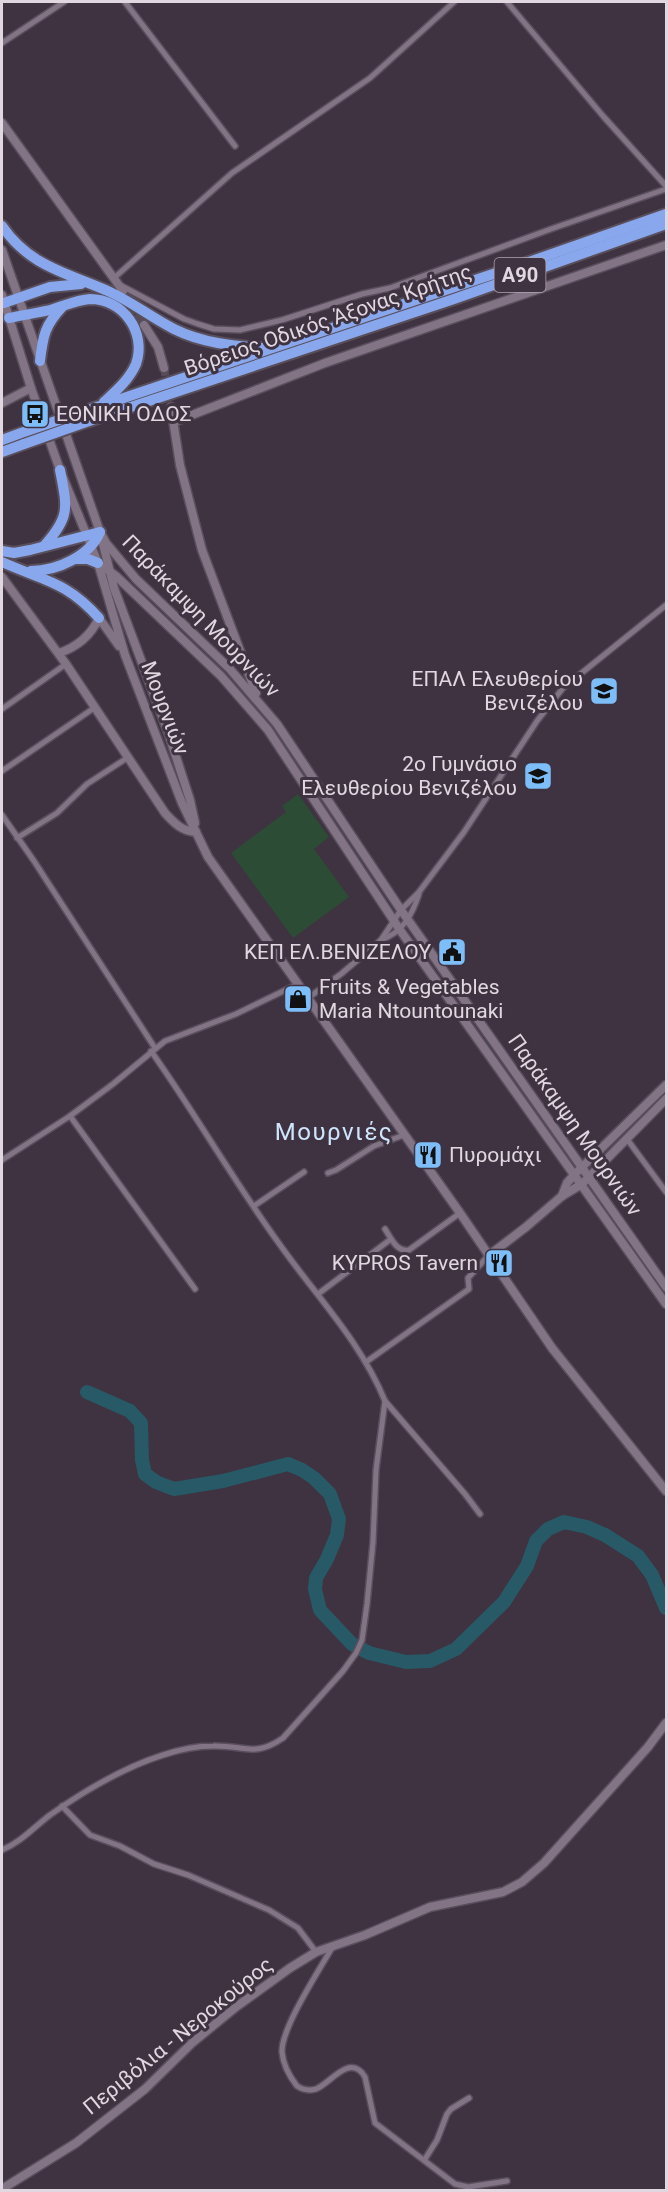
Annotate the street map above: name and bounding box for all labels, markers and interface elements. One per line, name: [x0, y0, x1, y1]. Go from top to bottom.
road number: Α90: [494, 258, 546, 292]
street label: Βόρειος Οδικός Άξονας Κρήτης: [181, 259, 475, 381]
bus stop icon: ΕΘΝΙΚΗ ΟΔΟΣ: [19, 398, 51, 430]
place label: ΕΘΝΙΚΗ ΟΔΟΣ: [56, 402, 192, 426]
street label: Παράκαμψη Μουρνιών: [117, 530, 285, 702]
street label: Μουρνιών: [136, 658, 194, 758]
place label: ΕΠΑΛ Ελευθερίου Βενιζέλου: [412, 667, 583, 715]
school or university icon: ΕΠΑΛ Ελευθερίου Βενιζέλου: [588, 675, 620, 707]
place label: 2ο Γυμνάσιο Ελευθερίου Βενιζέλου: [301, 752, 517, 800]
school or university icon: 2ο Γυμνάσιο Ελευθερίου Βενιζέλου: [522, 760, 554, 792]
public building icon: ΚΕΠ ΕΛ.ΒΕΝΙΖΕΛΟΥ: [436, 936, 468, 968]
place label: ΚΕΠ ΕΛ.ΒΕΝΙΖΕΛΟΥ: [244, 940, 431, 964]
place label: Fruits & Vegetables Maria Ntountounaki: [319, 975, 503, 1023]
shop icon: Fruits & Vegetables Maria Ntountounaki: [282, 983, 314, 1015]
street label: Παράκαμψη Μουρνιών: [503, 1030, 647, 1220]
district label: Μουρνιές: [275, 1118, 393, 1146]
restaurant icon: Πυρομάχι: [412, 1139, 444, 1171]
place label: Πυρομάχι: [449, 1143, 542, 1167]
restaurant icon: KYPROS Tavern: [483, 1247, 515, 1279]
place label: KYPROS Tavern: [332, 1251, 478, 1275]
street label: Περιβόλια - Νεροκούρος: [79, 1952, 277, 2120]

